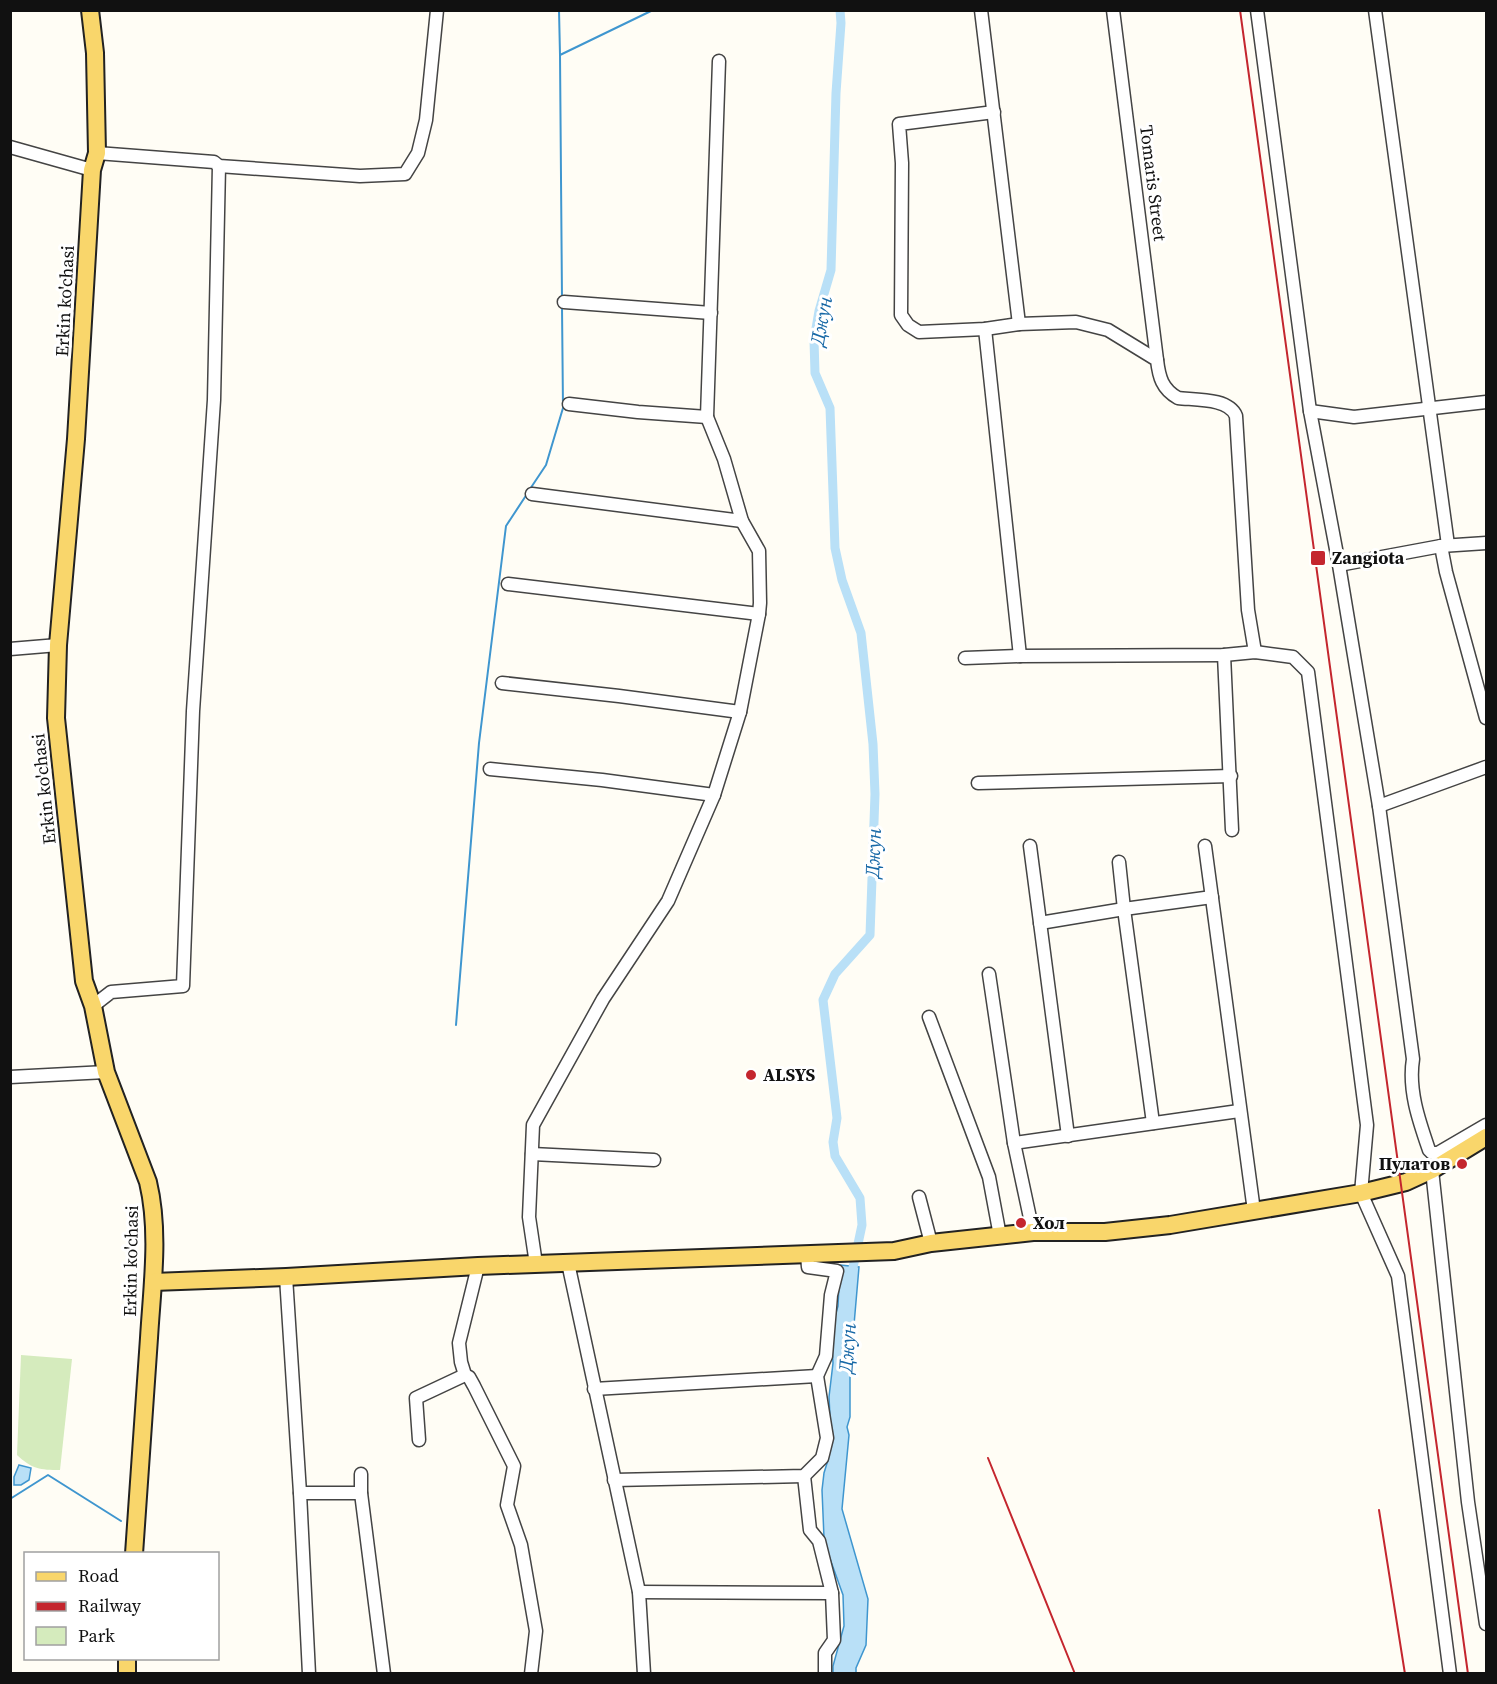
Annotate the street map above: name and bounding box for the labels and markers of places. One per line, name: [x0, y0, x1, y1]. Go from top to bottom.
place label: Zangiota: [1332, 545, 1405, 570]
marker: Zangiota: [1309, 549, 1327, 567]
place label: ALSYS: [763, 1062, 816, 1087]
marker: ALSYS: [744, 1068, 758, 1082]
place label: Пулатов: [1379, 1151, 1450, 1176]
marker: Пулатов: [1455, 1157, 1469, 1171]
place label: Хол: [1033, 1210, 1065, 1235]
marker: Хол: [1014, 1216, 1028, 1230]

